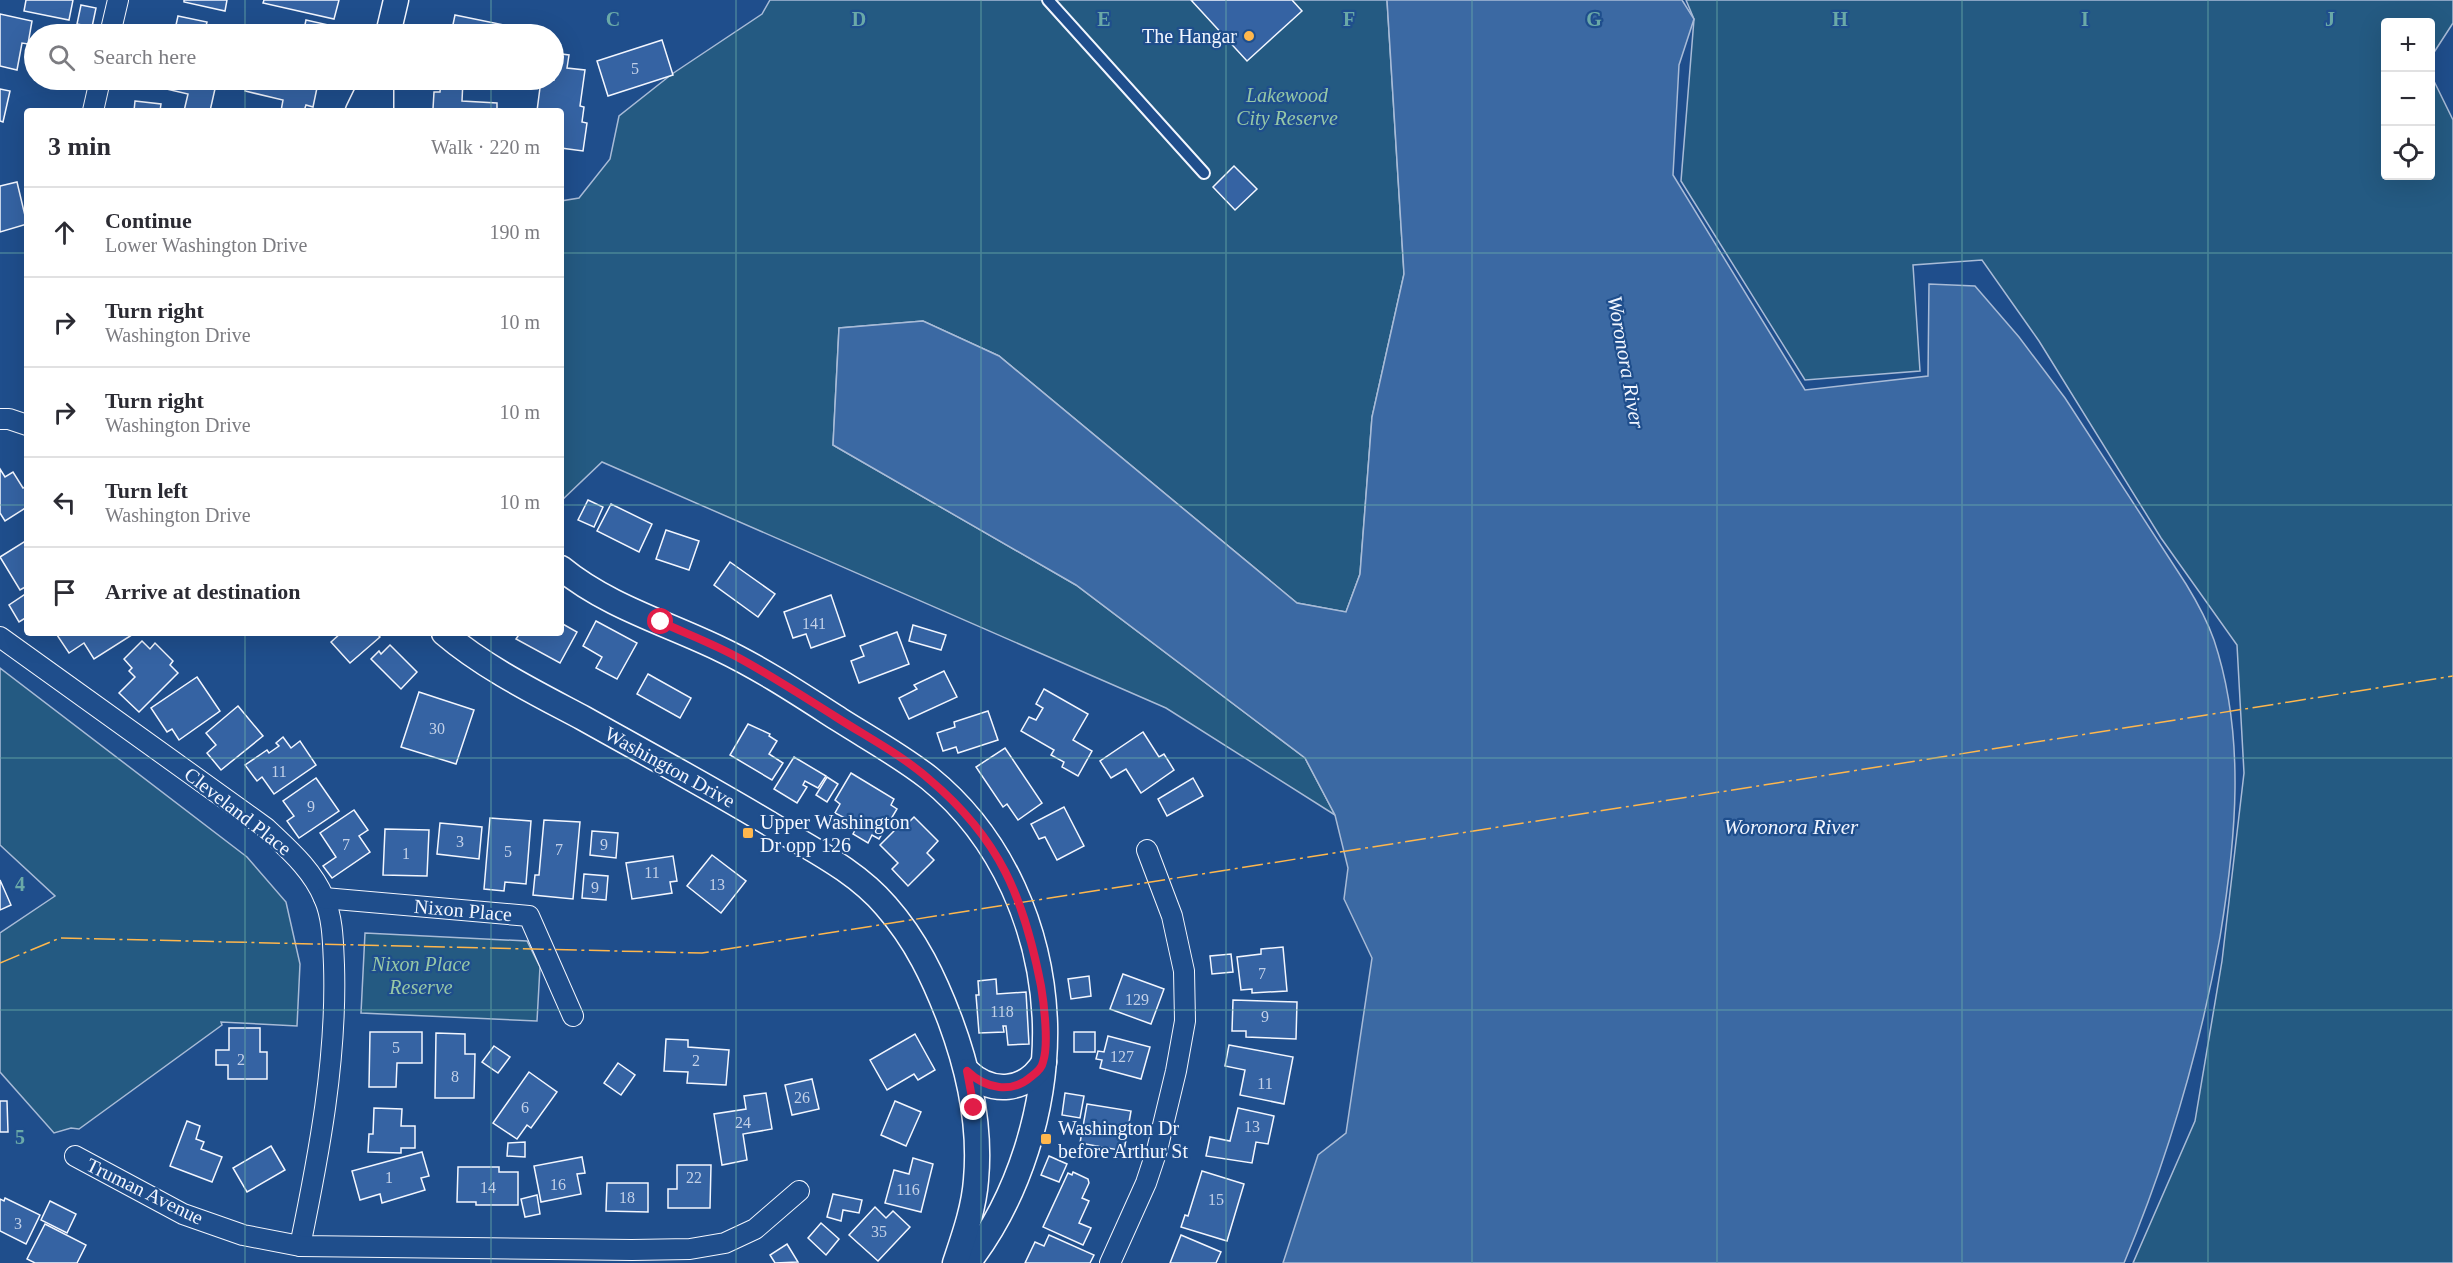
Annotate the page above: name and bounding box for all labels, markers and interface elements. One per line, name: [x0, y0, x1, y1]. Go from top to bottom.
text: C: [606, 8, 620, 30]
text: D: [852, 8, 866, 30]
text: E: [1097, 8, 1111, 30]
text: F: [1343, 8, 1355, 30]
text: G: [1586, 8, 1602, 30]
text: H: [1832, 8, 1848, 30]
text: I: [2081, 8, 2089, 30]
text: J: [2325, 8, 2335, 30]
map controls: [2381, 18, 2435, 180]
button: +: [2381, 18, 2435, 72]
search box: [24, 24, 564, 90]
place label: The Hangar: [1142, 25, 1237, 48]
marker: The Hangar: [1242, 29, 1256, 43]
icon: search: [45, 41, 78, 74]
text: Search here: [93, 44, 196, 69]
house number: 5: [631, 60, 639, 77]
button: −: [2381, 72, 2435, 126]
park label: Lakewood City Reserve: [1236, 84, 1338, 130]
button: locate: [2381, 126, 2435, 180]
text: 3 min: [48, 132, 111, 161]
text: Walk · 220 m: [431, 136, 540, 158]
text: Continue: [105, 208, 192, 233]
icon: ahead: [48, 216, 81, 249]
text: 190 m: [489, 221, 540, 243]
text: Lower Washington Drive: [105, 234, 307, 256]
water label: Woronora River: [1603, 294, 1650, 431]
text: Turn right: [105, 298, 204, 323]
icon: right: [48, 306, 81, 339]
text: 10 m: [499, 311, 540, 333]
text: Washington Drive: [105, 324, 251, 346]
text: Turn right: [105, 388, 204, 413]
icon: right: [48, 396, 81, 429]
text: 10 m: [499, 401, 540, 423]
text: Washington Drive: [105, 414, 251, 436]
text: Turn left: [105, 478, 188, 503]
icon: left: [48, 486, 81, 519]
text: 10 m: [499, 491, 540, 513]
text: Washington Drive: [105, 504, 251, 526]
icon: arrive: [48, 576, 81, 609]
text: Arrive at destination: [105, 579, 301, 604]
route start: [647, 608, 673, 634]
house number: 141: [802, 615, 826, 632]
house number: 30: [429, 720, 445, 737]
street label: Washington Drive: [601, 722, 739, 813]
street label: Cleveland Place: [180, 762, 296, 860]
house number: 11: [271, 763, 287, 780]
house number: 9: [307, 798, 315, 815]
place label: Upper Washington Dr opp 126: [760, 811, 910, 857]
water label: Woronora River: [1724, 815, 1859, 839]
marker: Upper Washington Dr opp 126: [741, 826, 755, 840]
house number: 3: [456, 833, 464, 850]
house number: 7: [342, 836, 350, 853]
house number: 9: [600, 836, 608, 853]
house number: 7: [555, 841, 563, 858]
house number: 5: [504, 843, 512, 860]
house number: 1: [402, 845, 410, 862]
house number: 11: [644, 864, 660, 881]
text: 4: [15, 873, 25, 895]
house number: 13: [709, 876, 725, 893]
house number: 9: [591, 879, 599, 896]
street label: Nixon Place: [413, 895, 513, 925]
park label: Nixon Place Reserve: [371, 953, 470, 998]
house number: 7: [1258, 965, 1266, 982]
house number: 129: [1125, 991, 1149, 1008]
house number: 118: [990, 1003, 1014, 1020]
house number: 9: [1261, 1008, 1269, 1025]
house number: 5: [392, 1039, 400, 1056]
house number: 127: [1110, 1048, 1134, 1065]
house number: 2: [237, 1051, 245, 1068]
house number: 2: [692, 1052, 700, 1069]
house number: 8: [451, 1068, 459, 1085]
house number: 11: [1257, 1075, 1273, 1092]
house number: 26: [794, 1089, 810, 1106]
route end: [960, 1094, 986, 1120]
house number: 6: [521, 1099, 529, 1116]
house number: 24: [735, 1114, 751, 1131]
place label: Washington Dr before Arthur St: [1058, 1117, 1188, 1162]
house number: 13: [1244, 1118, 1260, 1135]
text: 5: [15, 1126, 25, 1148]
marker: Washington Dr before Arthur St: [1039, 1132, 1053, 1146]
street label: Truman Avenue: [83, 1153, 207, 1229]
house number: 1: [385, 1169, 393, 1186]
house number: 22: [686, 1169, 702, 1186]
house number: 16: [550, 1176, 566, 1193]
house number: 14: [480, 1179, 496, 1196]
house number: 116: [896, 1181, 920, 1198]
house number: 18: [619, 1189, 635, 1206]
house number: 15: [1208, 1191, 1224, 1208]
house number: 3: [14, 1215, 22, 1232]
house number: 35: [871, 1223, 887, 1240]

